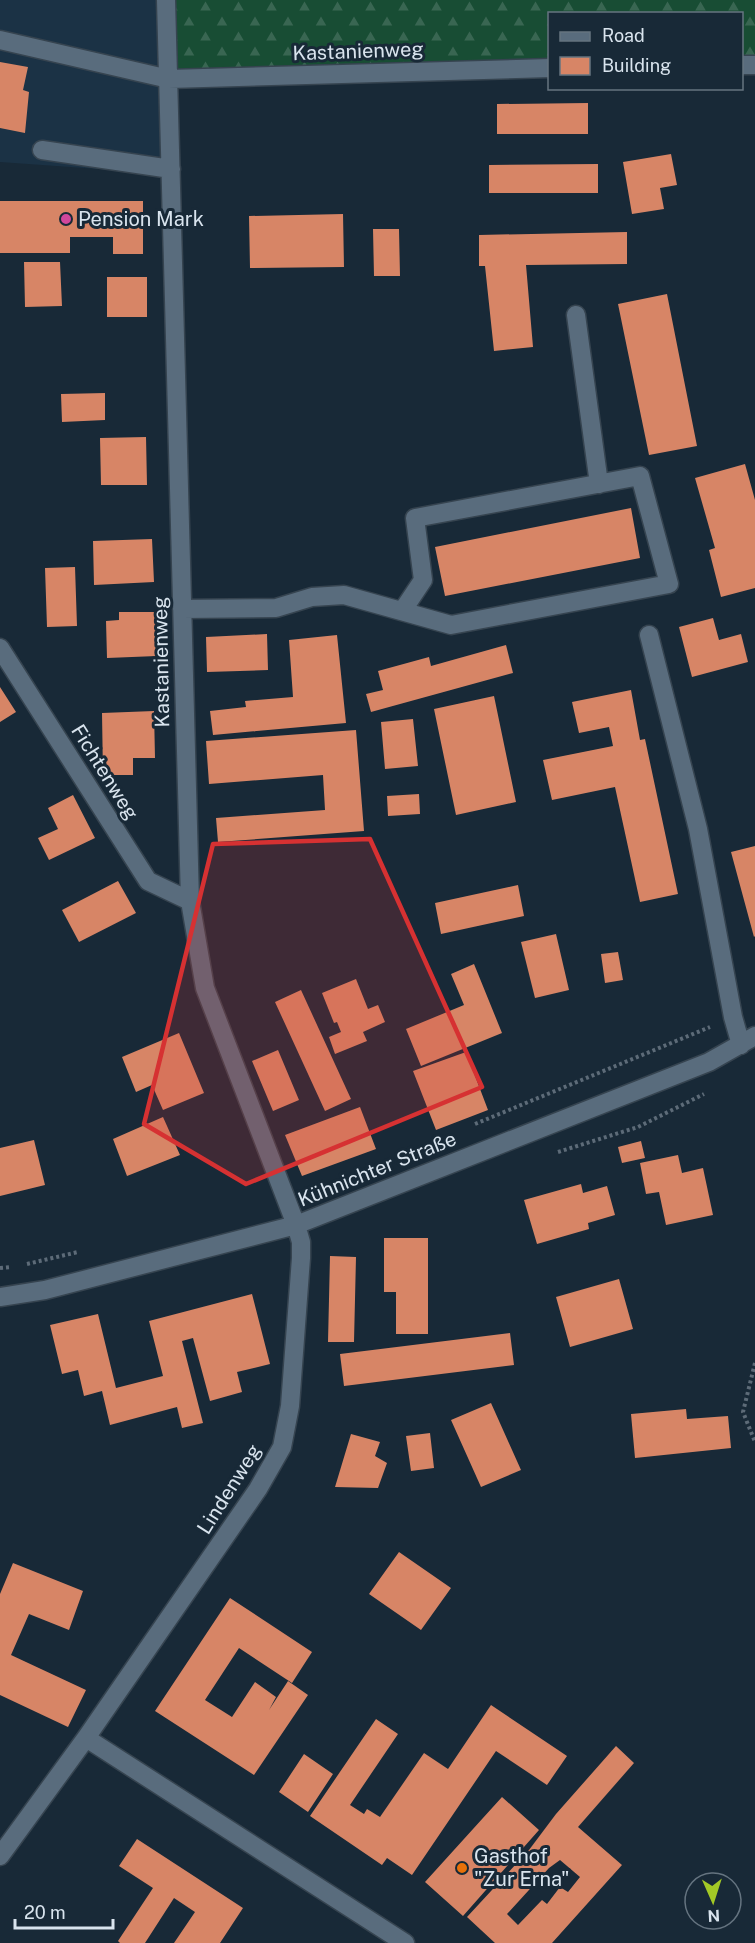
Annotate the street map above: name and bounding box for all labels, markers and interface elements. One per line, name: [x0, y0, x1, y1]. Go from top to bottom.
legend: [548, 12, 743, 90]
text: Road: [602, 25, 645, 46]
street label: Kastanienweg: [292, 37, 424, 65]
text: Building: [602, 55, 671, 76]
place label: Pension Mark: [78, 207, 204, 231]
marker: Pension Mark: [59, 212, 73, 226]
street label: Kastanienweg: [148, 596, 174, 728]
street label: Fichtenweg: [66, 720, 144, 824]
street label: Kühnichter Straße: [294, 1126, 460, 1212]
street label: Lindenweg: [192, 1439, 266, 1539]
place label: Gasthof "Zur Erna": [474, 1844, 570, 1891]
marker: Gasthof "Zur Erna": [455, 1861, 469, 1875]
north arrow: [683, 1871, 743, 1931]
scale bar: [15, 1892, 112, 1930]
text: 20 m: [24, 1902, 66, 1923]
text: N: [707, 1906, 721, 1925]

